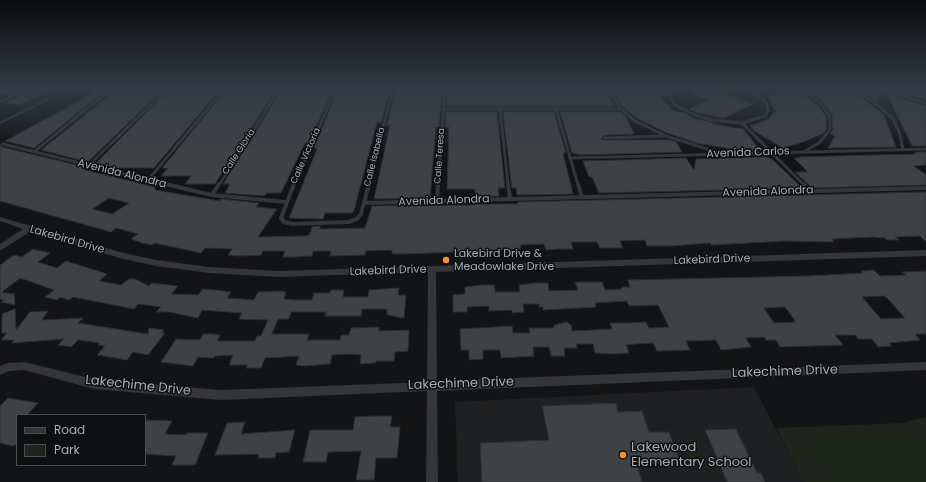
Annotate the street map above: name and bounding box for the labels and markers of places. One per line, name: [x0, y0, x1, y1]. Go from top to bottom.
place label: Lakebird Drive & Meadowlake Drive: [454, 247, 554, 273]
marker: Lakebird Drive & Meadowlake Drive: [441, 255, 451, 265]
place label: Lakewood Elementary School: [631, 440, 752, 471]
marker: Lakewood Elementary School: [618, 450, 628, 460]

